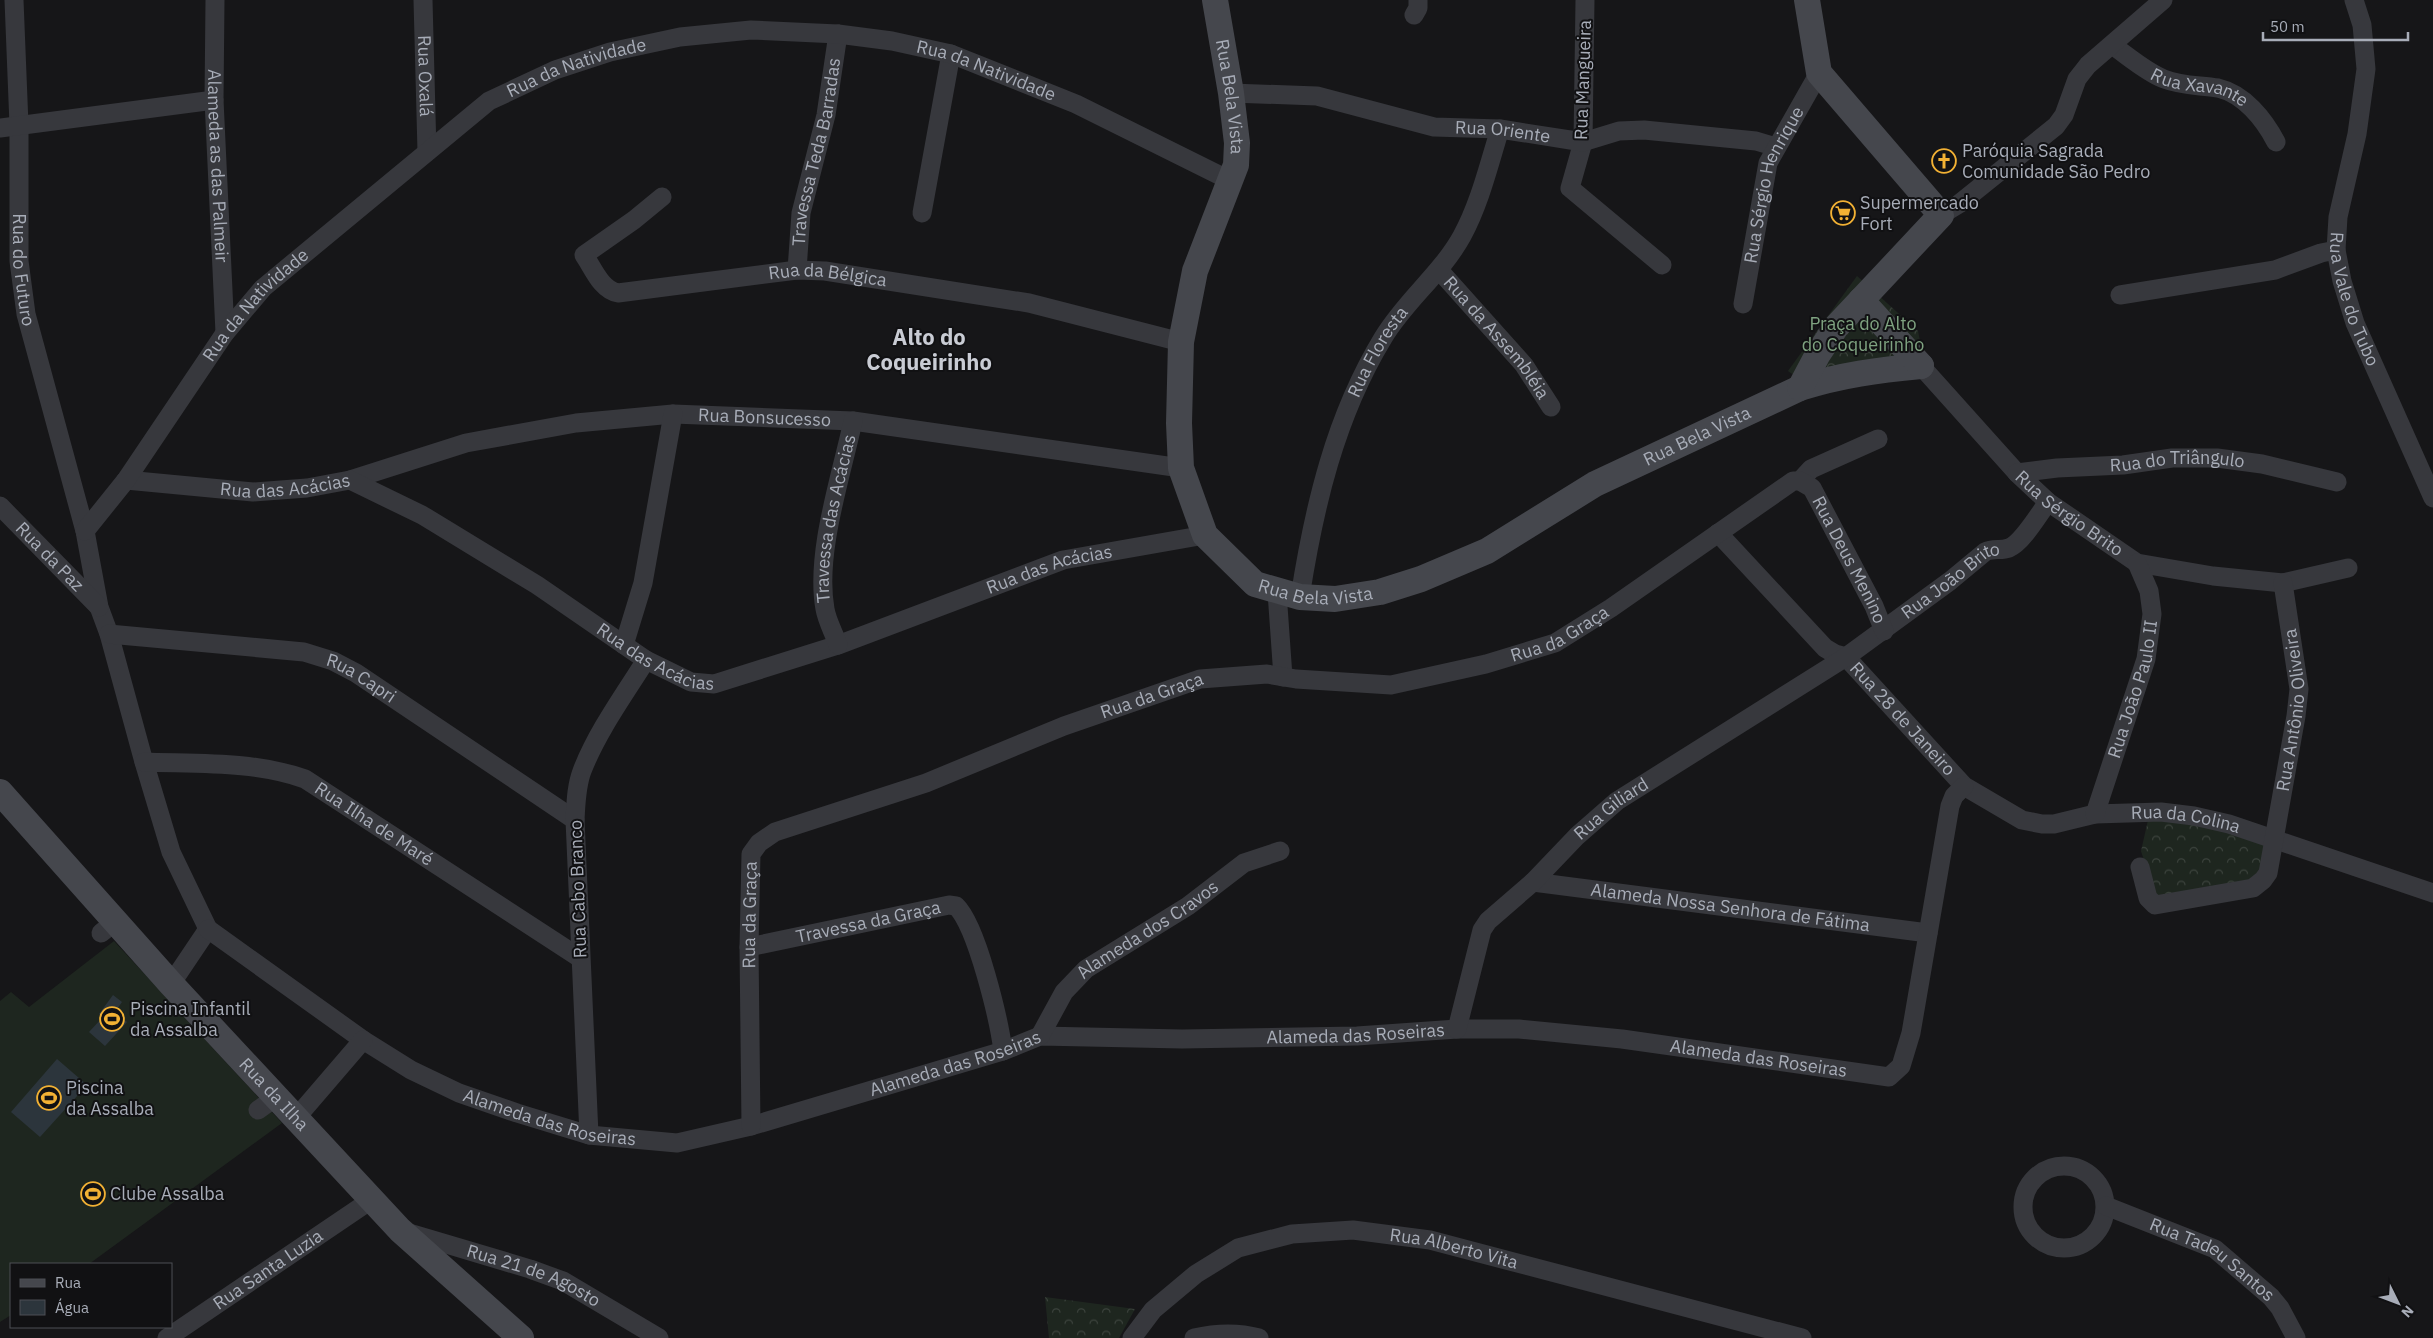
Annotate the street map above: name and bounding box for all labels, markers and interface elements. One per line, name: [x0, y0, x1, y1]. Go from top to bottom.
scale bar: [2263, 10, 2408, 42]
text: 50 m: [2270, 17, 2305, 36]
street label: Rua Mangueira: [1569, 19, 1596, 140]
street label: Rua da Natividade: [503, 33, 648, 102]
street label: Rua Oxalá: [413, 35, 438, 117]
street label: Rua da Natividade: [914, 35, 1059, 106]
street label: Rua Bela Vista: [1211, 37, 1249, 155]
street label: Travessa Teda Barradas: [787, 56, 845, 247]
street label: Rua Xavante: [2147, 63, 2254, 112]
street label: Alameda as das Palmeir: [203, 69, 234, 264]
street label: Rua Sérgio Henrique: [1738, 102, 1809, 265]
street label: Rua Oriente: [1455, 116, 1552, 148]
place label: Paróquia Sagrada Comunidade São Pedro: [1962, 139, 2150, 183]
church icon: Paróquia Sagrada Comunidade São Pedro: [1931, 148, 1957, 174]
place label: Supermercado Fort: [1860, 191, 1979, 235]
supermarket icon: Supermercado Fort: [1830, 200, 1856, 226]
street label: Rua do Futuro: [8, 213, 41, 329]
street label: Rua Vale do Tubo: [2325, 231, 2385, 370]
street label: Rua da Natividade: [197, 243, 313, 366]
street label: Rua da Bélgica: [767, 258, 889, 292]
street label: Rua da Assembléia: [1439, 271, 1555, 404]
street label: Rua Floresta: [1342, 301, 1413, 401]
park label: Praça do Alto do Coqueirinho: [1802, 312, 1924, 356]
district label: Alto do Coqueirinho: [866, 322, 992, 376]
street label: Rua Bela Vista: [1639, 401, 1755, 471]
street label: Rua Bonsucesso: [698, 403, 831, 431]
street label: Travessa das Acácias: [811, 432, 861, 604]
street label: Rua do Triângulo: [2109, 446, 2246, 477]
street label: Rua Sérgio Brito: [2010, 465, 2128, 561]
street label: Rua das Acácias: [219, 468, 352, 503]
street label: Rua Deus Menino: [1807, 492, 1892, 627]
street label: Rua da Paz: [11, 517, 89, 596]
street label: Rua João Brito: [1896, 537, 2000, 624]
street label: Rua das Acácias: [983, 540, 1114, 599]
street label: Rua Bela Vista: [1256, 574, 1375, 610]
street label: Rua da Graça: [1508, 600, 1613, 667]
street label: Rua das Acácias: [592, 618, 715, 695]
street label: Rua João Paulo II: [2102, 618, 2162, 761]
street label: Rua Antônio Oliveira: [2271, 627, 2310, 793]
street label: Rua Capri: [324, 648, 401, 708]
street label: Rua 28 de Janeiro: [1845, 657, 1961, 780]
street label: Rua da Graça: [1097, 667, 1206, 724]
street label: Rua Giliard: [1569, 772, 1653, 845]
street label: Rua Ilha de Maré: [311, 776, 438, 871]
street label: Rua da Colina: [2131, 800, 2244, 838]
street label: Rua Cabo Branco: [564, 820, 591, 959]
street label: Rua da Graça: [737, 861, 762, 969]
street label: Alameda dos Cravos: [1071, 875, 1223, 983]
street label: Alameda Nossa Senhora de Fátima: [1589, 878, 1872, 936]
street label: Travessa da Graça: [794, 895, 943, 948]
place label: Piscina Infantil da Assalba: [130, 997, 251, 1041]
sports icon: Piscina Infantil da Assalba: [99, 1006, 125, 1032]
street label: Alameda das Roseiras: [1266, 1018, 1446, 1049]
street label: Alameda das Roseiras: [867, 1025, 1044, 1101]
street label: Alameda das Roseiras: [1669, 1034, 1849, 1082]
street label: Rua da Ilha: [234, 1053, 314, 1136]
place label: Piscina da Assalba: [66, 1076, 154, 1120]
street label: Alameda das Roseiras: [460, 1083, 637, 1150]
sports icon: Piscina da Assalba: [36, 1085, 62, 1111]
sports icon: Clube Assalba: [80, 1181, 106, 1207]
place label: Clube Assalba: [110, 1182, 225, 1205]
street label: Rua Tadeu Santos: [2146, 1212, 2280, 1306]
street label: Rua Alberto Vita: [1388, 1223, 1521, 1274]
street label: Rua Santa Luzia: [208, 1224, 327, 1315]
street label: Rua 21 de Agosto: [464, 1239, 605, 1312]
legend: [10, 1263, 172, 1328]
text: Rua: [55, 1273, 81, 1292]
north arrow: [2373, 1278, 2423, 1328]
text: Água: [55, 1298, 89, 1317]
text: N: [2398, 1302, 2418, 1321]

